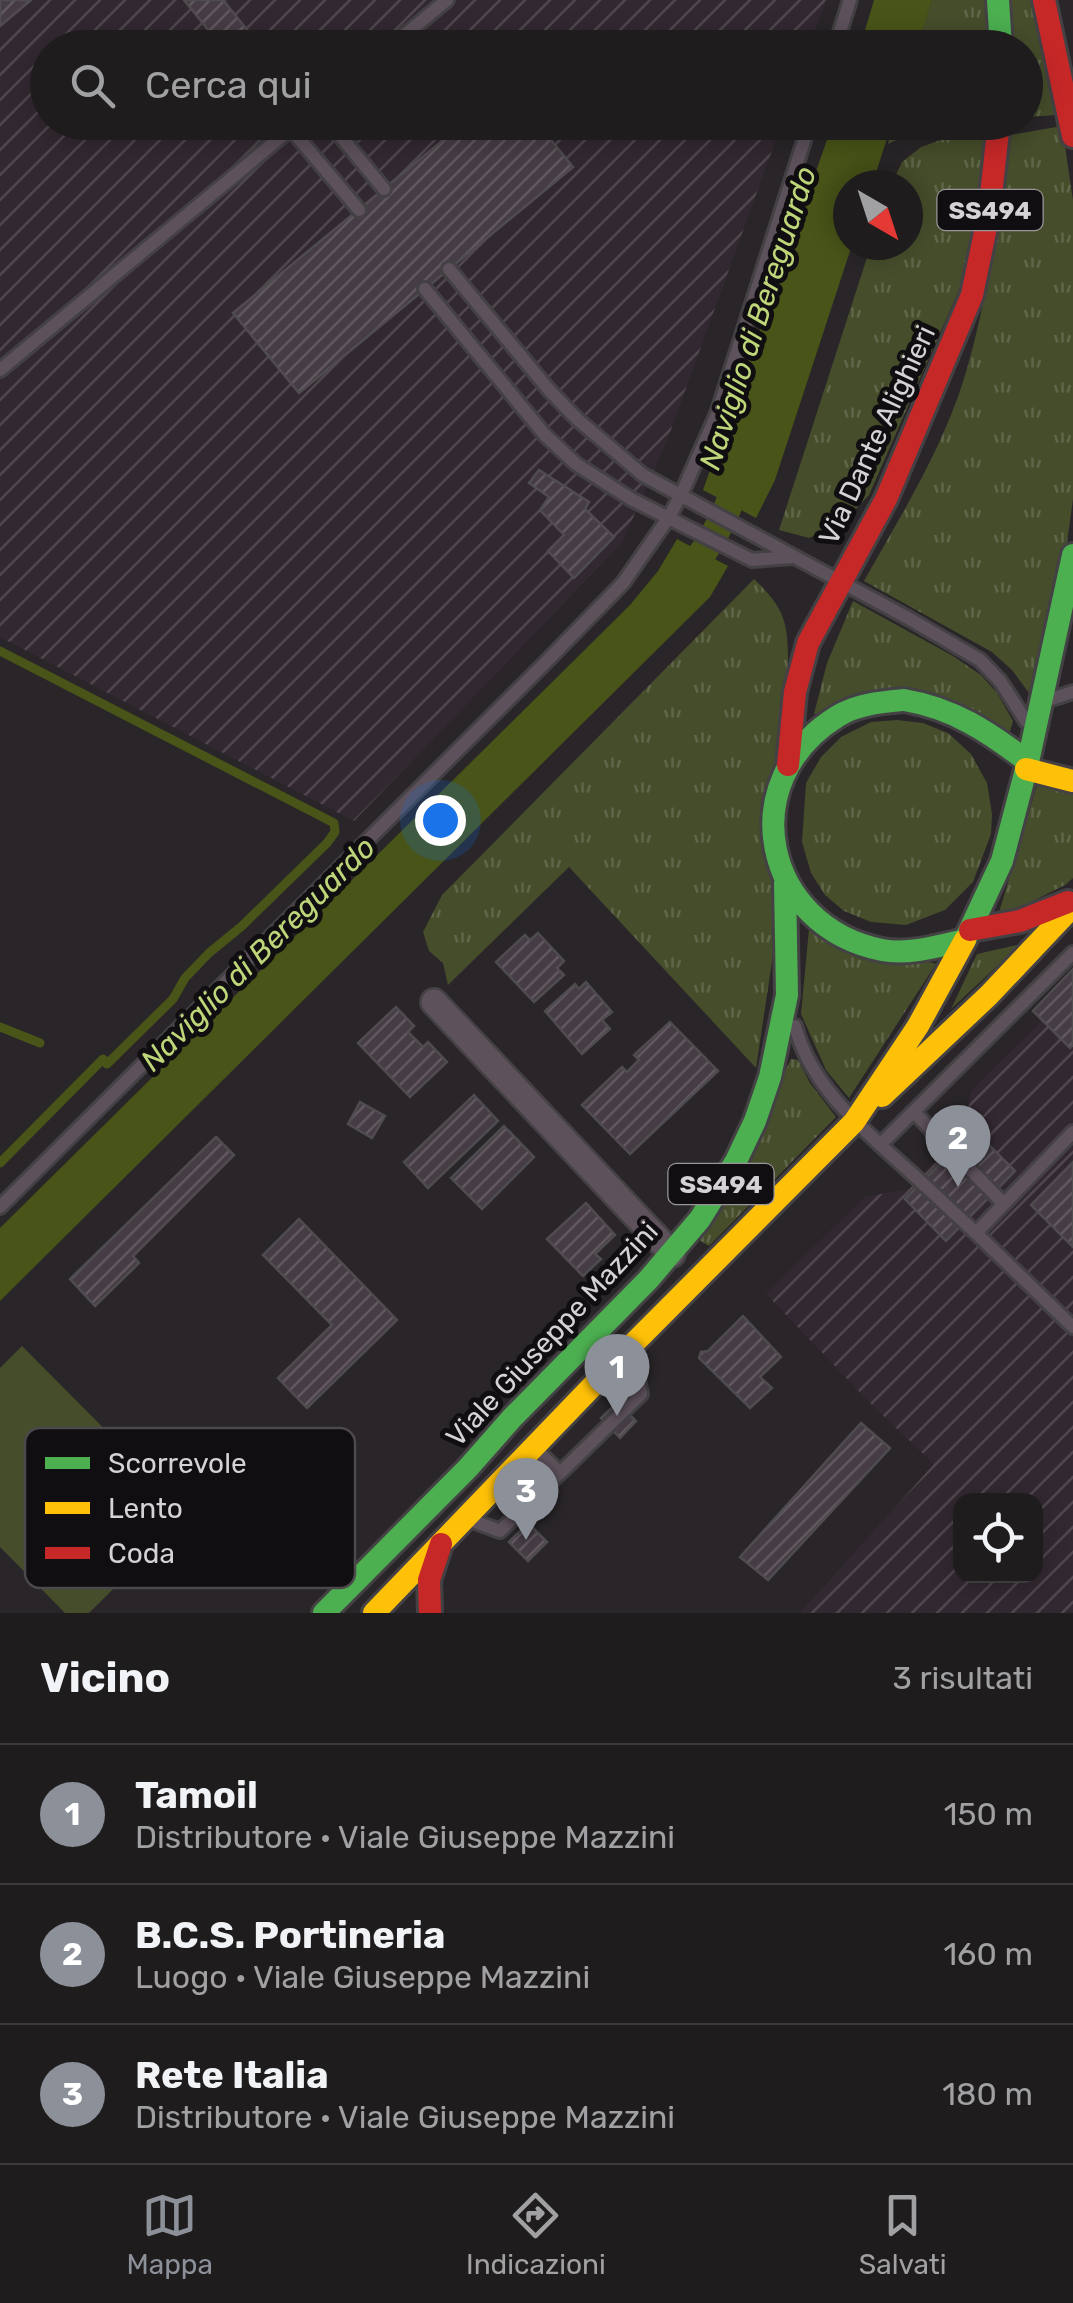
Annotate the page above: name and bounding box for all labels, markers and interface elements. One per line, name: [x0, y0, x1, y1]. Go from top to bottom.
search box: [30, 30, 1043, 140]
icon: search: [65, 58, 120, 113]
text: Cerca qui: [145, 62, 312, 108]
water label: Naviglio di Bereguardo: [692, 162, 824, 474]
north arrow: [833, 170, 923, 260]
road number: SS494: [938, 190, 1042, 230]
street label: Via Dante Alighieri: [812, 320, 942, 550]
your location: [415, 795, 466, 846]
water label: Naviglio di Bereguardo: [133, 829, 383, 1079]
pin: 2: [926, 1104, 990, 1187]
road number: SS494: [668, 1164, 774, 1204]
street label: Viale Giuseppe Mazzini: [439, 1215, 665, 1453]
pin: 1: [584, 1334, 650, 1416]
legend: [25, 1428, 355, 1588]
text: Scorrevole: [108, 1447, 247, 1480]
pin: 3: [494, 1458, 558, 1540]
text: Lento: [108, 1492, 183, 1525]
map controls: [953, 1493, 1043, 1583]
button: locate: [953, 1493, 1043, 1583]
text: Coda: [108, 1537, 175, 1570]
text: Vicino: [40, 1653, 170, 1703]
text: 3 risultati: [892, 1659, 1033, 1697]
text: Tamoil: [135, 1772, 258, 1818]
text: 1: [65, 1795, 80, 1833]
text: 150 m: [944, 1795, 1033, 1833]
text: Distributore · Viale Giuseppe Mazzini: [135, 1818, 675, 1856]
text: B.C.S. Portineria: [135, 1912, 445, 1958]
text: 2: [62, 1935, 83, 1973]
text: 160 m: [943, 1935, 1033, 1973]
text: Luogo · Viale Giuseppe Mazzini: [135, 1958, 590, 1996]
text: Rete Italia: [135, 2052, 329, 2098]
text: 3: [62, 2075, 83, 2113]
text: 180 m: [942, 2075, 1033, 2113]
text: Distributore · Viale Giuseppe Mazzini: [135, 2098, 675, 2136]
tab: Mappa: [126, 2188, 213, 2281]
tab: Indicazioni: [466, 2188, 606, 2281]
tab: Salvati: [859, 2188, 946, 2281]

